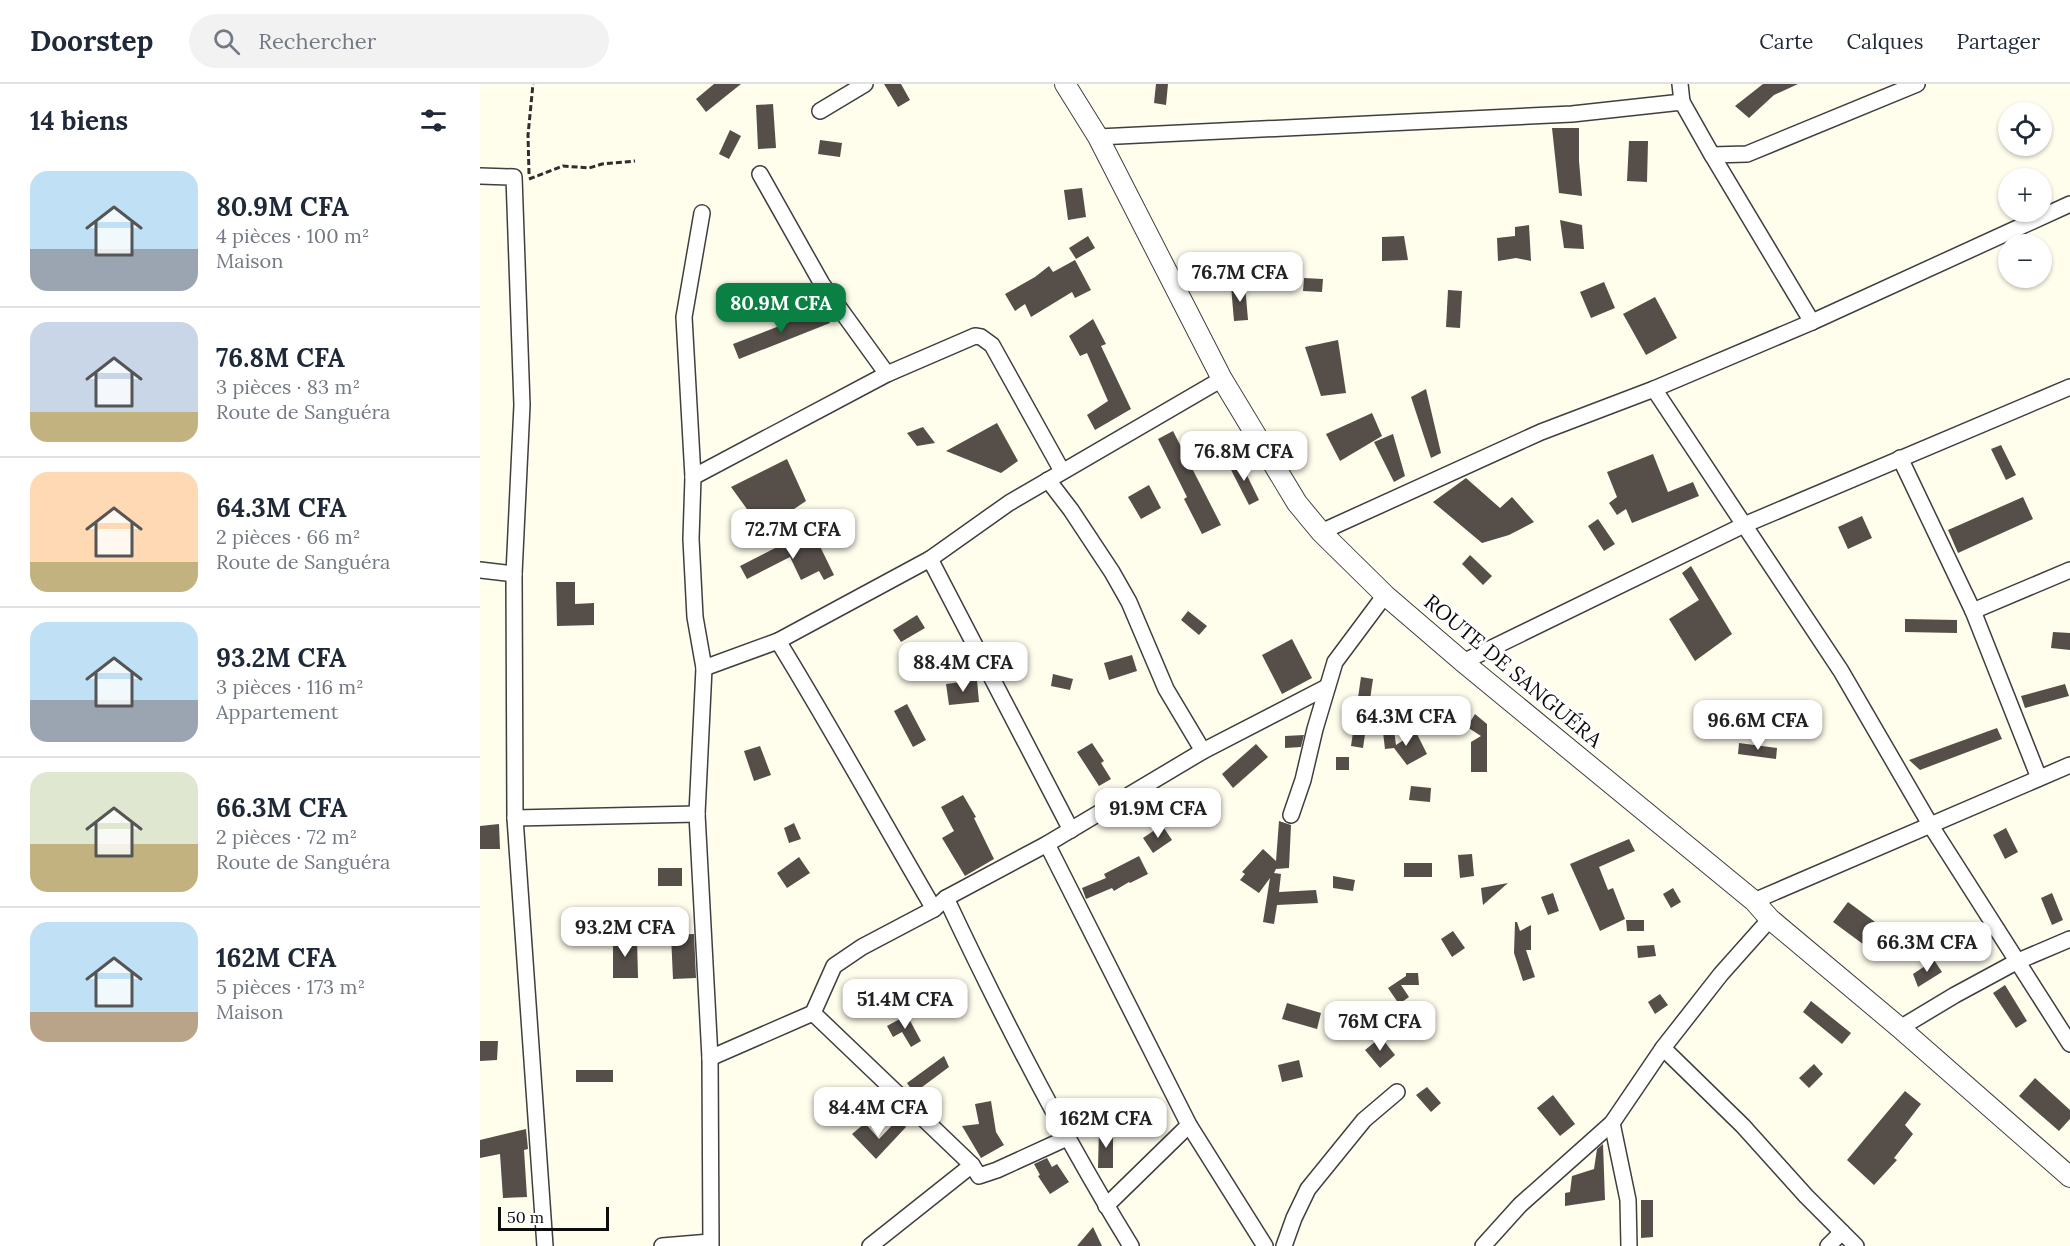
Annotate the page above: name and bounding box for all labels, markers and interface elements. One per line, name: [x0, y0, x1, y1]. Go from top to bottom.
search box: [189, 14, 609, 68]
text: Doorstep: [30, 23, 153, 59]
icon: search: [210, 25, 243, 58]
text: Rechercher: [258, 27, 376, 55]
text: Carte: [1759, 28, 1813, 55]
text: Calques: [1846, 28, 1923, 55]
text: Partager: [1956, 28, 2040, 55]
map controls: [1998, 102, 2052, 288]
button: locate: [1998, 102, 2052, 156]
text: 14 biens: [30, 104, 128, 137]
icon: filters: [417, 104, 450, 137]
button: +: [1998, 168, 2052, 222]
text: 80.9M CFA: [216, 190, 349, 223]
icon: home: [78, 195, 150, 267]
text: 4 pièces · 100 m²: [216, 223, 370, 248]
button: −: [1998, 234, 2052, 288]
text: Maison: [216, 248, 283, 273]
pin: 76.7M CFA: [1171, 252, 1309, 303]
text: 76.7M CFA: [1192, 259, 1288, 284]
pin: 80.9M CFA: [712, 283, 850, 334]
text: 80.9M CFA: [730, 290, 832, 315]
text: 76.8M CFA: [216, 341, 345, 374]
icon: home: [78, 346, 150, 418]
text: 3 pièces · 83 m²: [216, 374, 360, 399]
text: Route de Sanguéra: [216, 399, 390, 424]
pin: 76.8M CFA: [1175, 431, 1313, 482]
text: 76.8M CFA: [1194, 438, 1294, 463]
text: 64.3M CFA: [216, 491, 347, 524]
icon: home: [78, 496, 150, 568]
pin: 72.7M CFA: [724, 509, 862, 560]
text: 72.7M CFA: [745, 516, 841, 541]
text: 2 pièces · 66 m²: [216, 524, 360, 549]
text: Route de Sanguéra: [216, 549, 390, 574]
street label: ROUTE DE SANGUÉRA: [1419, 588, 1609, 754]
text: 93.2M CFA: [216, 641, 346, 674]
pin: 88.4M CFA: [894, 642, 1032, 693]
icon: home: [78, 646, 150, 718]
text: 88.4M CFA: [913, 649, 1013, 674]
text: 3 pièces · 116 m²: [216, 674, 364, 699]
pin: 64.3M CFA: [1337, 696, 1475, 747]
text: Appartement: [216, 699, 339, 724]
pin: 96.6M CFA: [1689, 700, 1827, 751]
text: 64.3M CFA: [1356, 703, 1456, 728]
text: 96.6M CFA: [1707, 707, 1809, 732]
pin: 91.9M CFA: [1089, 788, 1227, 839]
text: 66.3M CFA: [216, 791, 347, 824]
text: 91.9M CFA: [1109, 795, 1207, 820]
icon: home: [78, 796, 150, 868]
text: 2 pièces · 72 m²: [216, 824, 357, 849]
text: Route de Sanguéra: [216, 849, 390, 874]
pin: 93.2M CFA: [556, 907, 694, 958]
text: 93.2M CFA: [575, 914, 675, 939]
pin: 66.3M CFA: [1858, 922, 1996, 973]
text: 66.3M CFA: [1876, 929, 1978, 954]
text: 162M CFA: [216, 941, 336, 974]
icon: home: [78, 946, 150, 1018]
text: 5 pièces · 173 m²: [216, 974, 365, 999]
pin: 51.4M CFA: [836, 979, 974, 1030]
text: 51.4M CFA: [857, 986, 953, 1011]
text: Maison: [216, 999, 283, 1024]
pin: 76M CFA: [1325, 1001, 1435, 1052]
text: 76M CFA: [1338, 1008, 1422, 1033]
pin: 84.4M CFA: [809, 1087, 947, 1138]
text: 84.4M CFA: [828, 1094, 928, 1119]
pin: 162M CFA: [1044, 1098, 1168, 1149]
text: 162M CFA: [1060, 1105, 1152, 1130]
scale bar: [498, 1204, 609, 1232]
text: 50 m: [507, 1207, 544, 1227]

